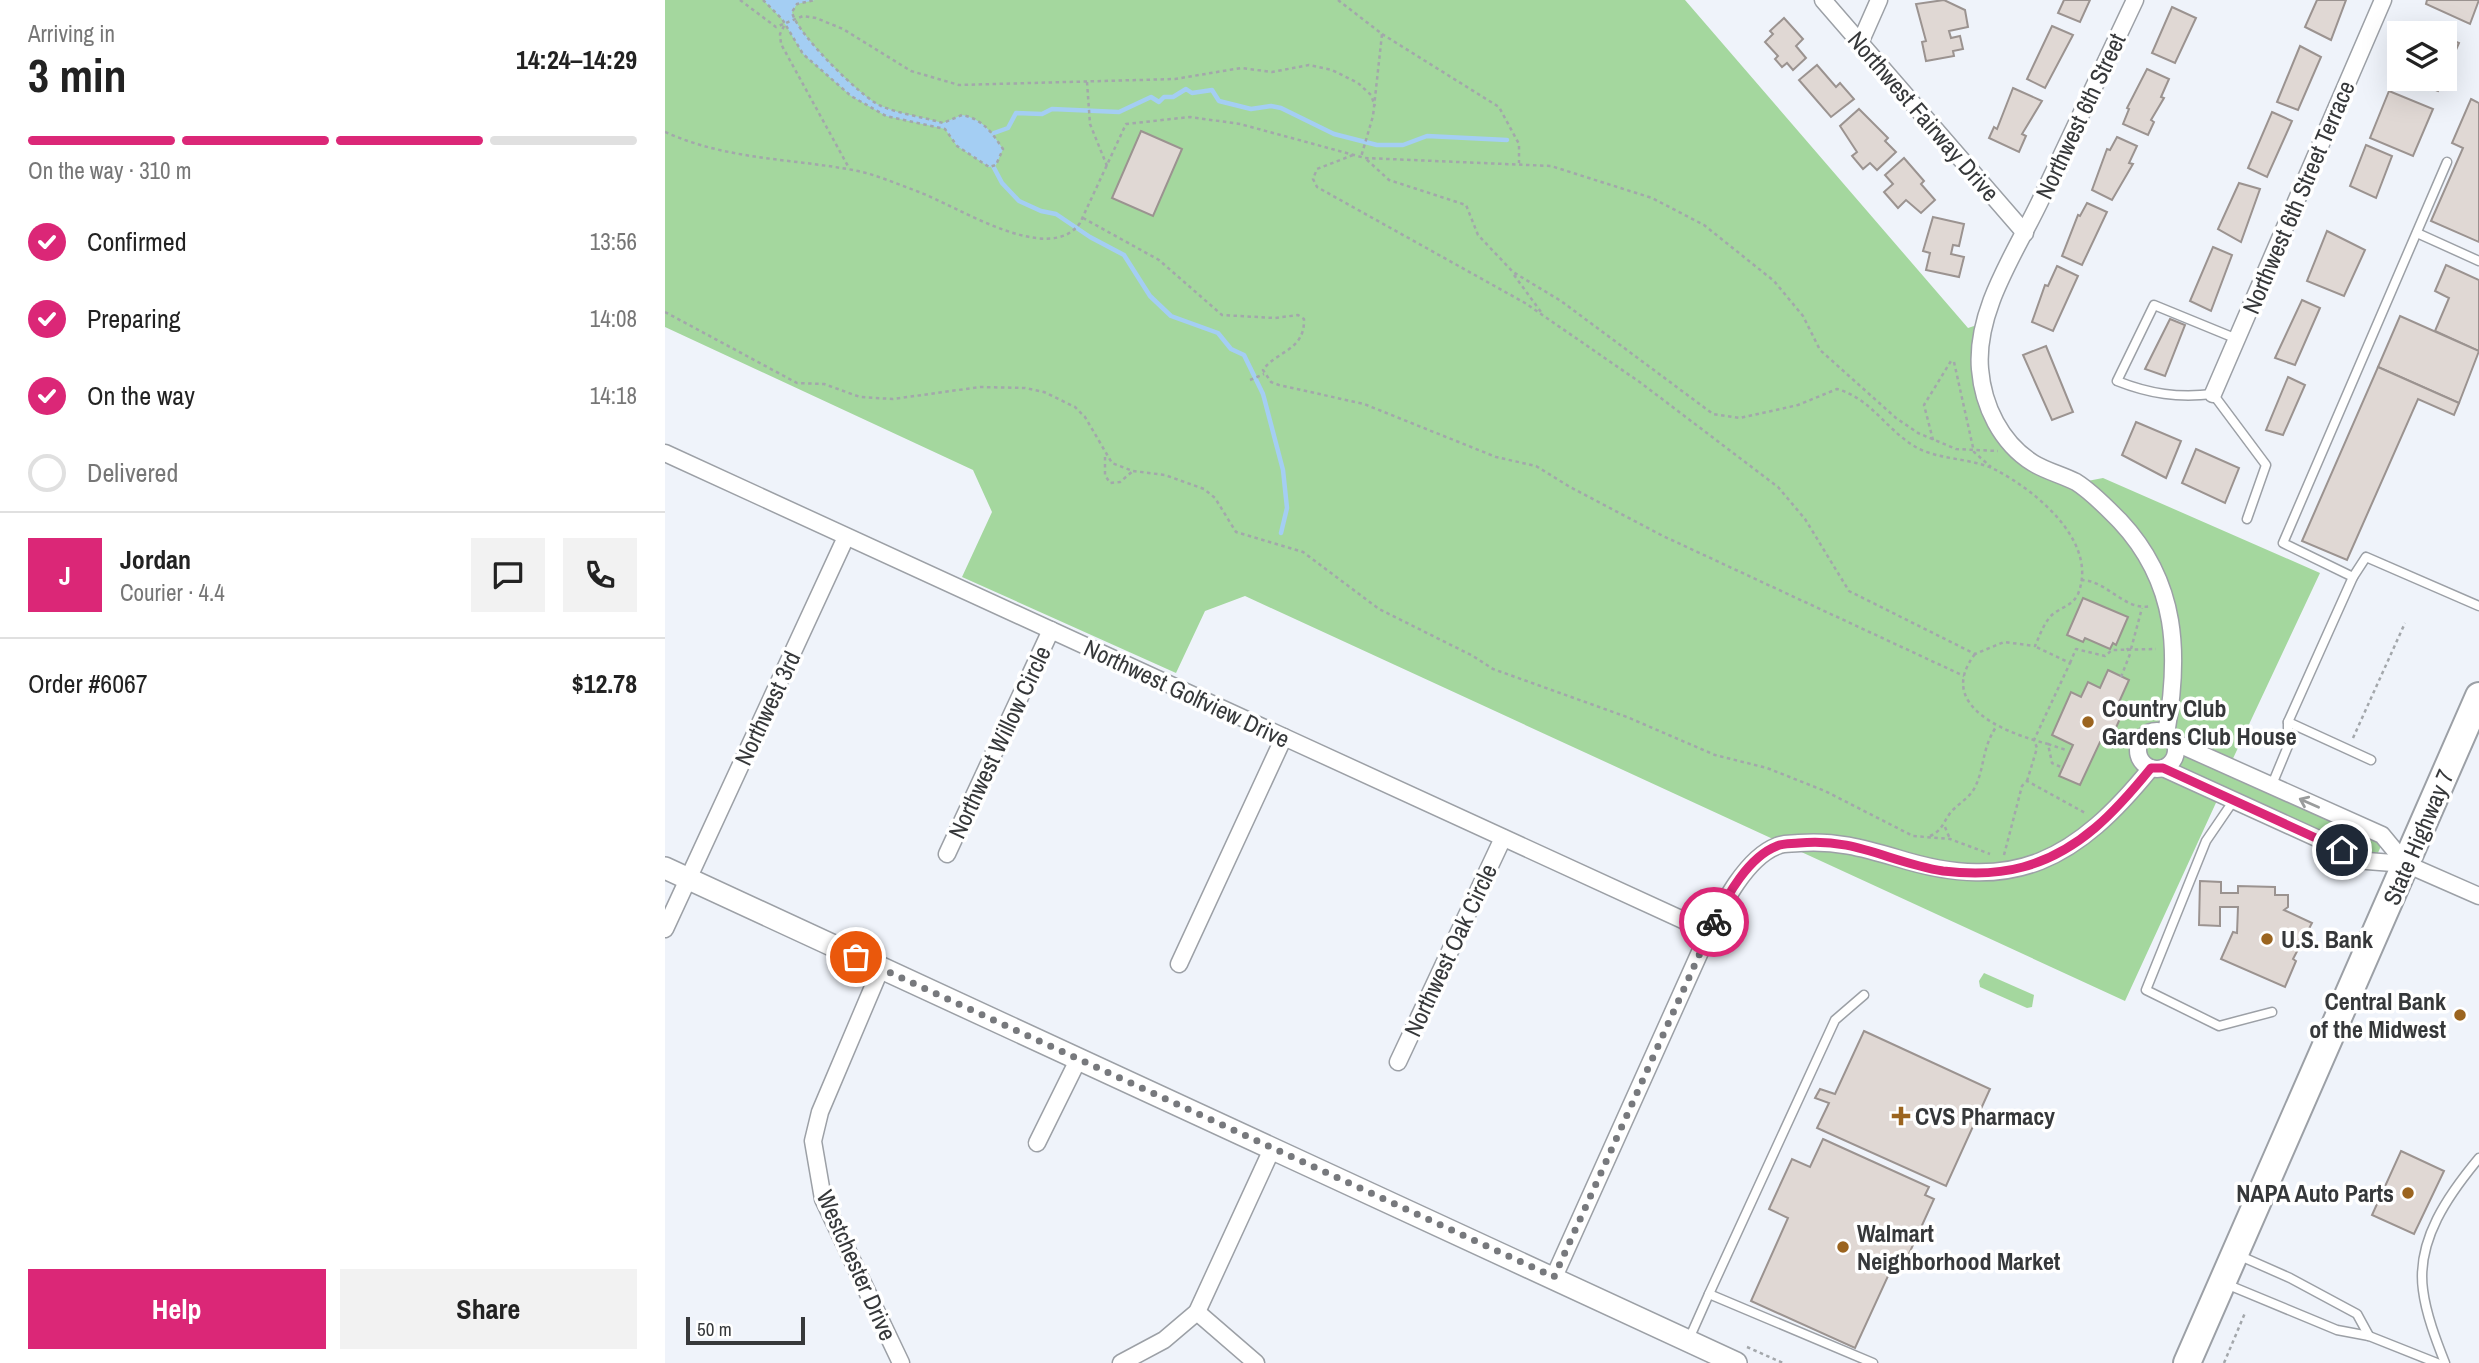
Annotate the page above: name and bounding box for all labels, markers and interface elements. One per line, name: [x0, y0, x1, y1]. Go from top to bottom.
text: Arriving in: [28, 18, 115, 49]
map controls: [2387, 21, 2457, 91]
button: layers: [2387, 21, 2457, 91]
street label: Northwest Fairway Drive: [1841, 24, 2007, 208]
street label: Northwest 6th Street: [2028, 27, 2133, 204]
text: 14:24–14:29: [516, 42, 637, 77]
text: 3 min: [28, 44, 127, 106]
street label: Northwest 6th Street Terrace: [2234, 76, 2362, 318]
text: On the way · 310 m: [28, 155, 192, 186]
icon: check: [28, 223, 66, 261]
text: Confirmed: [87, 224, 187, 259]
text: 13:56: [590, 226, 637, 257]
icon: check: [28, 300, 66, 338]
text: Preparing: [87, 301, 181, 336]
text: 14:08: [590, 303, 637, 334]
icon: check: [28, 377, 66, 415]
text: On the way: [87, 378, 195, 413]
text: 14:18: [590, 380, 637, 411]
text: Delivered: [87, 455, 178, 490]
button: chat: [471, 538, 545, 612]
button: phone: [563, 538, 637, 612]
text: Jordan: [120, 542, 191, 577]
text: J: [59, 558, 71, 593]
text: Courier · 4.4: [120, 577, 225, 608]
street label: Northwest Golfview Drive: [1079, 631, 1295, 755]
street label: Northwest Willow Circle: [940, 641, 1058, 843]
street label: Northwest 3rd: [727, 646, 807, 770]
text: Order #6067: [28, 666, 148, 701]
text: $12.78: [572, 666, 637, 701]
place label: Country Club Gardens Club House: [2102, 692, 2297, 752]
marker: Country Club Gardens Club House: [2080, 714, 2096, 730]
street label: State Highway 7: [2375, 764, 2461, 910]
one-way arrow: [2298, 796, 2320, 809]
pin: [2312, 820, 2372, 880]
icon: home: [2323, 831, 2361, 869]
street label: Northwest Oak Circle: [1396, 858, 1504, 1042]
courier: [1679, 887, 1749, 957]
icon: bike: [1695, 903, 1733, 941]
place label: U.S. Bank: [2281, 923, 2373, 955]
pin: [826, 927, 886, 987]
marker: U.S. Bank: [2259, 931, 2275, 947]
icon: bag: [837, 938, 875, 976]
place label: Central Bank of the Midwest: [2309, 985, 2446, 1045]
marker: Central Bank of the Midwest: [2452, 1007, 2468, 1023]
place label: CVS Pharmacy: [1915, 1100, 2055, 1132]
marker: CVS Pharmacy: [1893, 1108, 1909, 1124]
place label: NAPA Auto Parts: [2236, 1177, 2394, 1209]
street label: Westchester Drive: [810, 1185, 904, 1345]
marker: NAPA Auto Parts: [2400, 1185, 2416, 1201]
place label: Walmart Neighborhood Market: [1857, 1217, 2061, 1277]
marker: Walmart Neighborhood Market: [1835, 1239, 1851, 1255]
button: Help: [28, 1269, 326, 1349]
button: Share: [340, 1269, 637, 1349]
scale bar: [686, 1314, 805, 1346]
text: 50 m: [697, 1316, 732, 1342]

